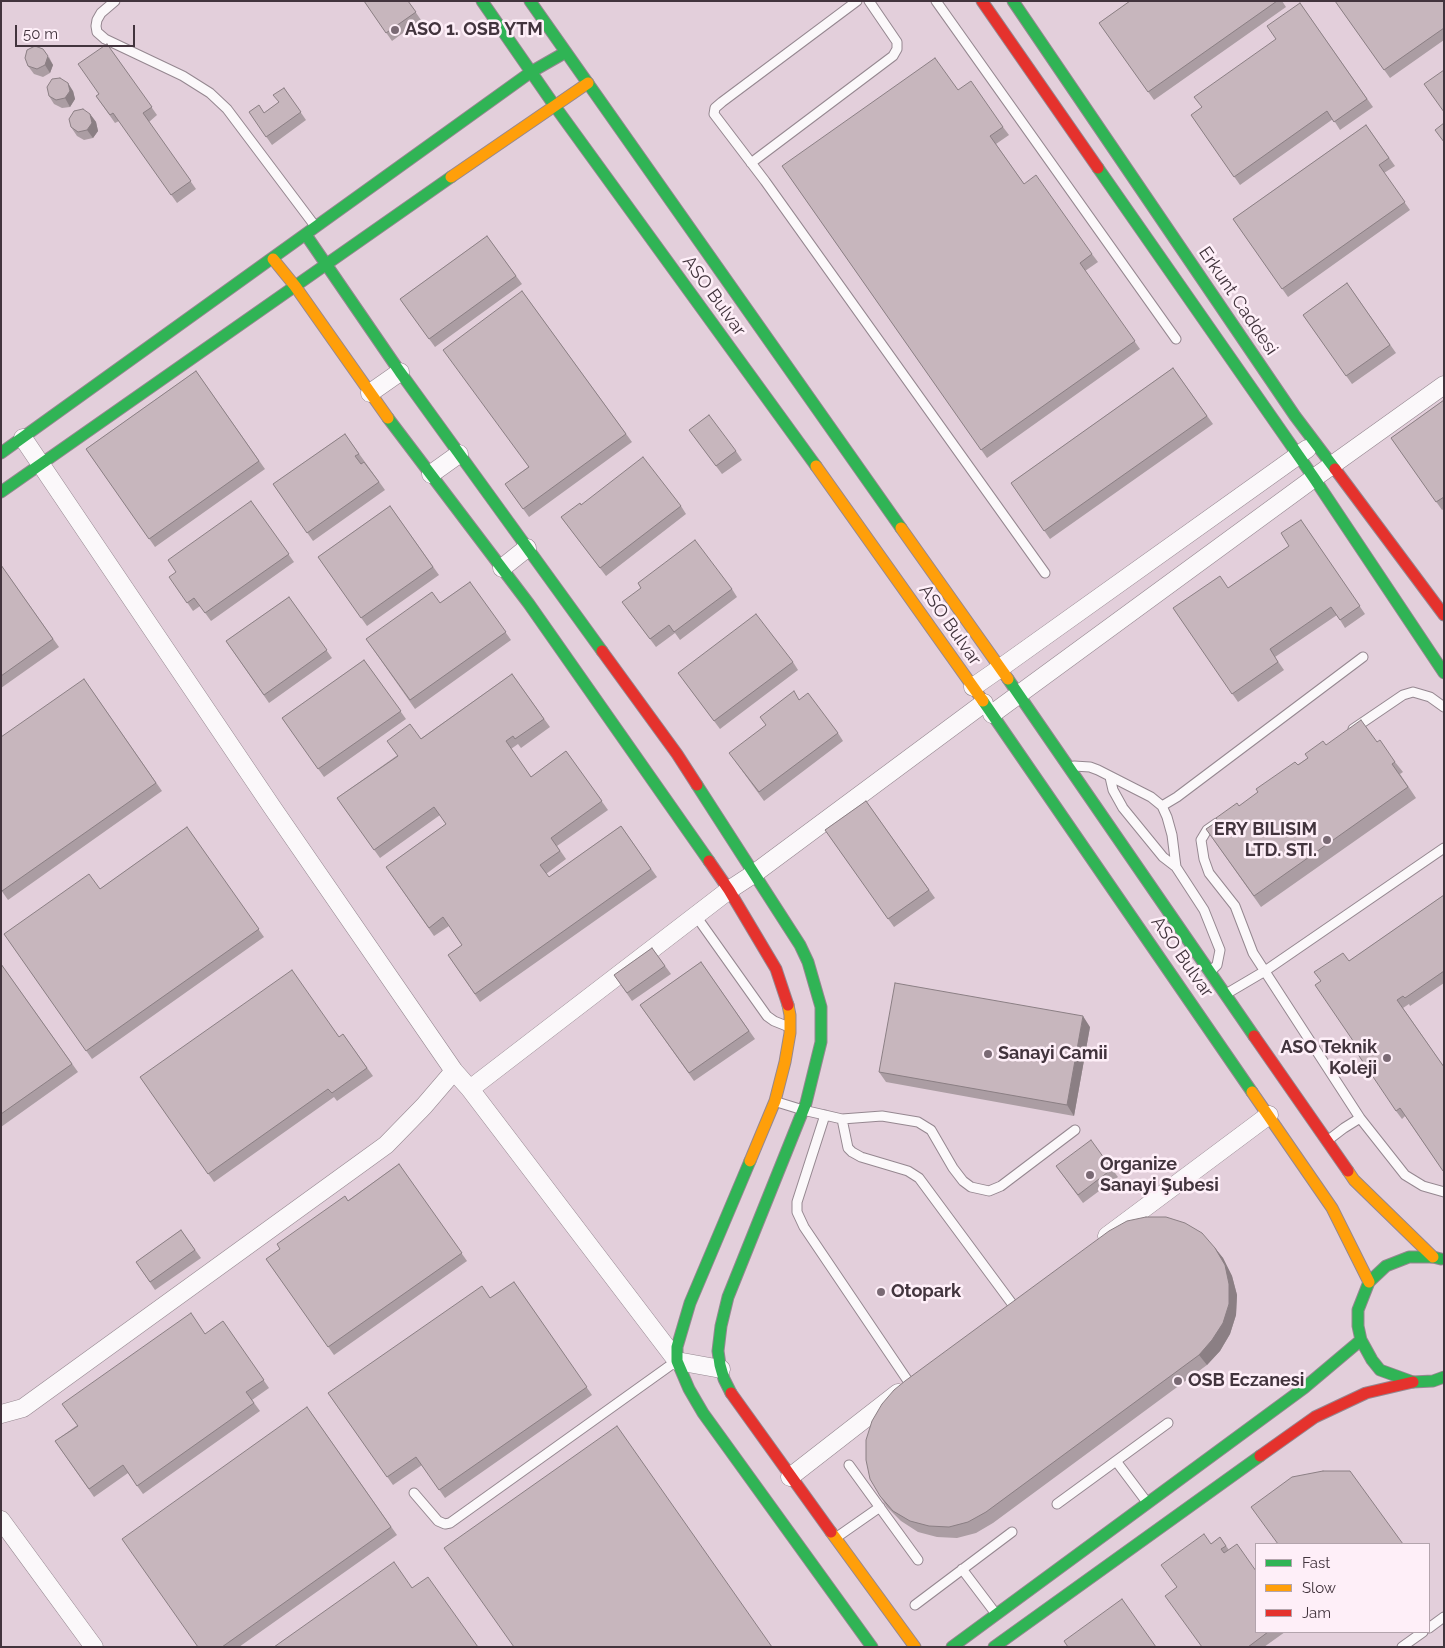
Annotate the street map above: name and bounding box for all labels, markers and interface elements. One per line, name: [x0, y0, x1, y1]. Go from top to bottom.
scale bar: [18, 15, 138, 47]
place label: ASO 1. OSB YTM: [405, 19, 543, 41]
marker: ASO 1. OSB YTM: [389, 24, 401, 36]
text: 50 m: [23, 25, 58, 43]
street label: Erkunt Caddesi: [1194, 243, 1282, 359]
street label: ASO Bulvar: [678, 252, 750, 340]
street label: ASO Bulvar: [914, 580, 986, 670]
place label: ERY BILISIM LTD. STI.: [1214, 819, 1317, 862]
marker: ERY BILISIM LTD. STI.: [1321, 834, 1333, 846]
street label: ASO Bulvar: [1146, 912, 1218, 1002]
place label: ASO Teknik Koleji: [1280, 1037, 1377, 1080]
place label: Sanayi Camii: [998, 1043, 1108, 1065]
marker: Sanayi Camii: [982, 1048, 994, 1060]
marker: ASO Teknik Koleji: [1381, 1052, 1393, 1064]
place label: Organize Sanayi Şubesi: [1100, 1154, 1219, 1196]
marker: Organize Sanayi Şubesi: [1084, 1169, 1096, 1181]
place label: Otopark: [891, 1281, 961, 1303]
marker: Otopark: [875, 1286, 887, 1298]
place label: OSB Eczanesi: [1188, 1370, 1304, 1392]
marker: OSB Eczanesi: [1172, 1375, 1184, 1387]
legend: [1255, 1543, 1430, 1633]
text: Fast: [1302, 1554, 1330, 1572]
text: Slow: [1302, 1579, 1336, 1597]
text: Jam: [1302, 1604, 1331, 1622]

